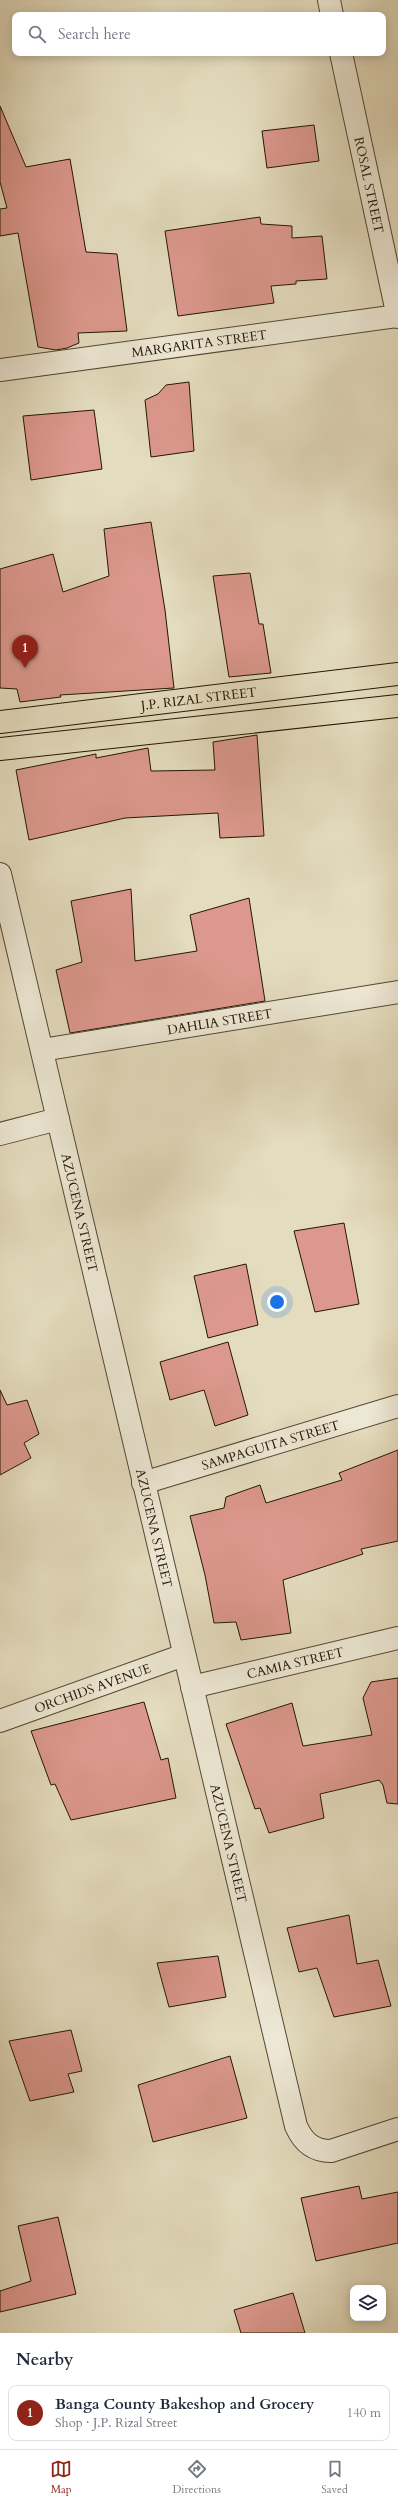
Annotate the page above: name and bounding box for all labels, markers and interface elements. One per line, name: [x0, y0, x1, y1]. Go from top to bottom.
search box: [12, 12, 386, 56]
icon: search: [26, 23, 48, 45]
text: Search here: [58, 24, 131, 44]
street label: ROSAL STREET: [349, 135, 388, 235]
street label: MARGARITA STREET: [130, 326, 269, 362]
pin: 1: [12, 635, 38, 668]
street label: J.P. RIZAL STREET: [138, 683, 258, 715]
street label: DAHLIA STREET: [166, 1005, 274, 1039]
street label: AZUCENA STREET: [56, 1152, 102, 1275]
your location: [267, 1292, 287, 1312]
street label: SAMPAGUITA STREET: [199, 1416, 342, 1475]
street label: AZUCENA STREET: [131, 1467, 176, 1590]
street label: CAMIA STREET: [245, 1643, 346, 1684]
street label: ORCHIDS AVENUE: [32, 1660, 153, 1718]
street label: AZUCENA STREET: [205, 1782, 251, 1905]
map controls: [350, 2285, 386, 2321]
button: layers: [350, 2285, 386, 2321]
text: Nearby: [16, 2348, 73, 2371]
text: Banga County Bakeshop and Grocery: [55, 2394, 314, 2414]
text: 1: [27, 2404, 33, 2422]
text: 140 m: [347, 2404, 381, 2422]
text: Shop · J.P. Rizal Street: [55, 2414, 177, 2432]
tab: Map: [50, 2458, 72, 2497]
tab: Directions: [172, 2458, 221, 2497]
tab: Saved: [321, 2458, 348, 2497]

